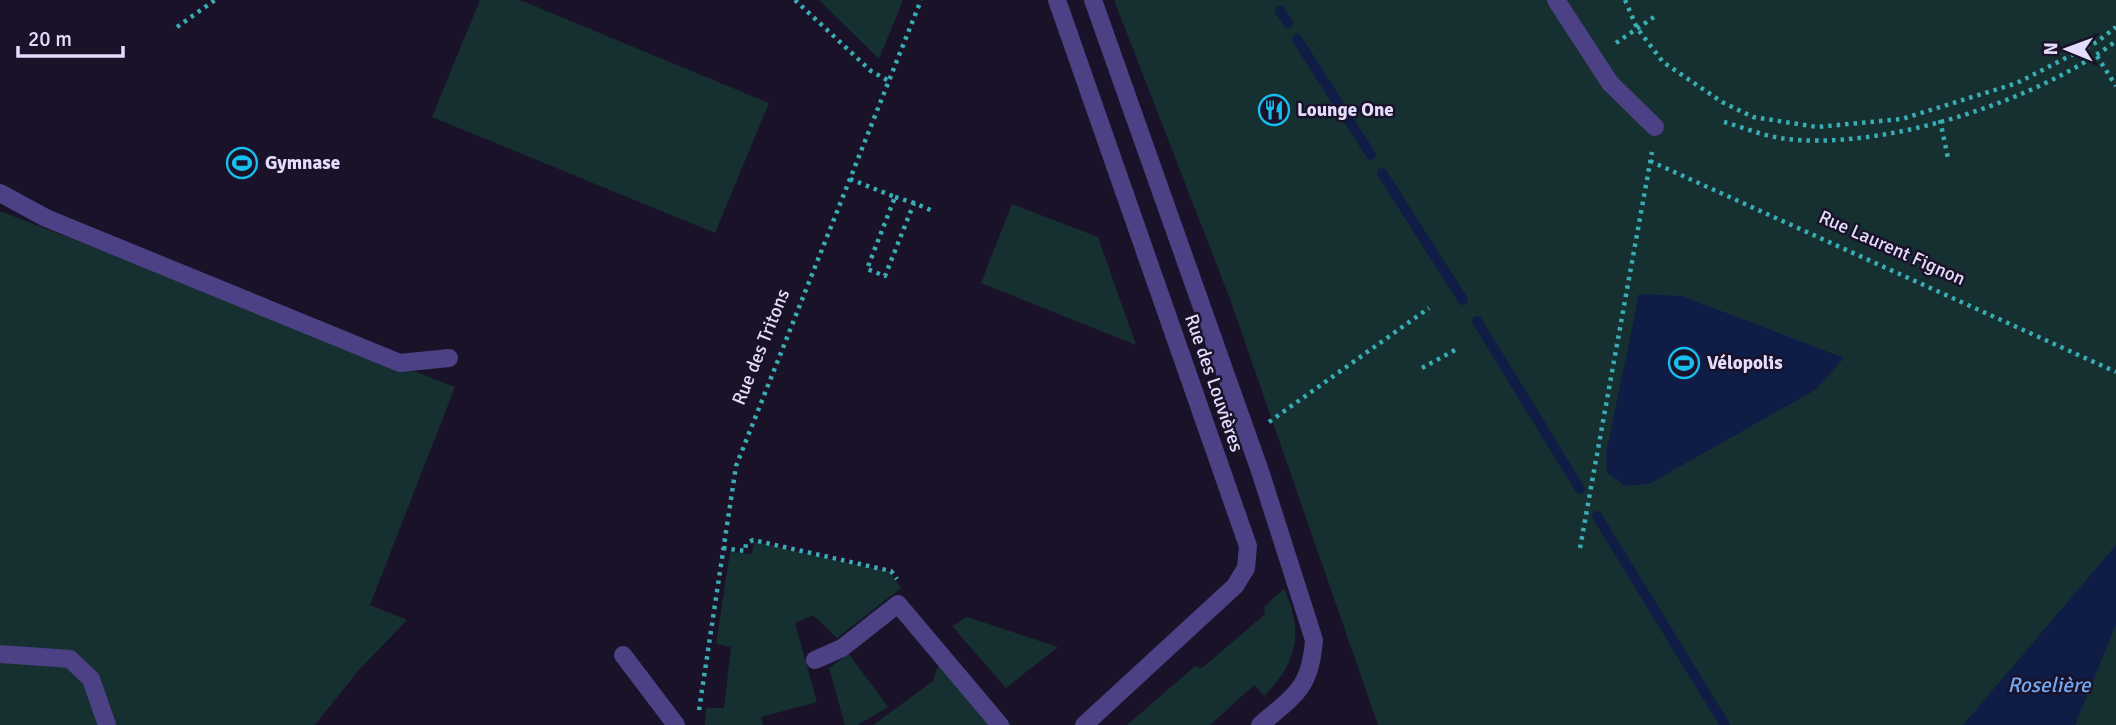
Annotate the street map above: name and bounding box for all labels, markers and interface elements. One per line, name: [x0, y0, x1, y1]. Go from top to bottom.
scale bar: [18, 14, 122, 58]
north arrow: [2032, 14, 2102, 84]
text: 20 m: [28, 26, 72, 52]
text: N: [2039, 42, 2063, 56]
restaurant icon: Lounge One: [1257, 93, 1291, 127]
place label: Lounge One: [1297, 98, 1394, 122]
sports icon: Gymnase: [225, 146, 259, 180]
place label: Gymnase: [265, 151, 340, 175]
street label: Rue Laurent Fignon: [1815, 205, 1969, 291]
street label: Rue des Tritons: [727, 286, 795, 408]
street label: Rue des Louvières: [1179, 311, 1249, 455]
sports icon: Vélopolis: [1667, 346, 1701, 380]
place label: Vélopolis: [1707, 351, 1783, 375]
water label: Roselière: [2007, 672, 2092, 698]

